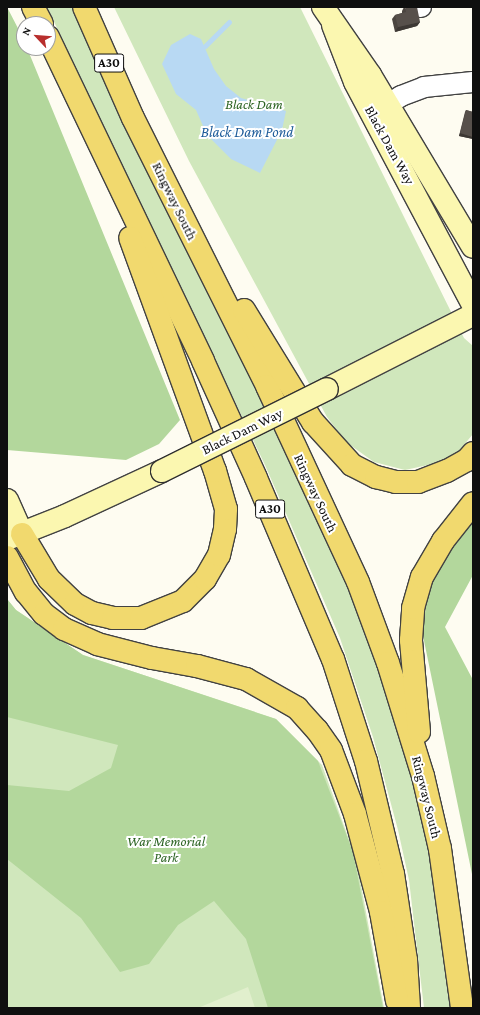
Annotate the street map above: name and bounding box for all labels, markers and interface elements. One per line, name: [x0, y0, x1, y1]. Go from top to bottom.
north arrow: [16, 16, 56, 56]
text: N: [19, 25, 33, 37]
road number: A30: [94, 52, 124, 74]
park label: Black Dam: [225, 96, 283, 112]
street label: Black Dam Way: [361, 103, 419, 187]
water label: Black Dam Pond: [201, 124, 293, 142]
street label: Ringway South: [149, 159, 201, 243]
street label: Black Dam Way: [199, 404, 285, 458]
street label: Ringway South: [291, 451, 341, 535]
road number: A30: [255, 498, 285, 520]
street label: Ringway South: [409, 754, 445, 840]
park label: War Memorial Park: [127, 833, 205, 866]

